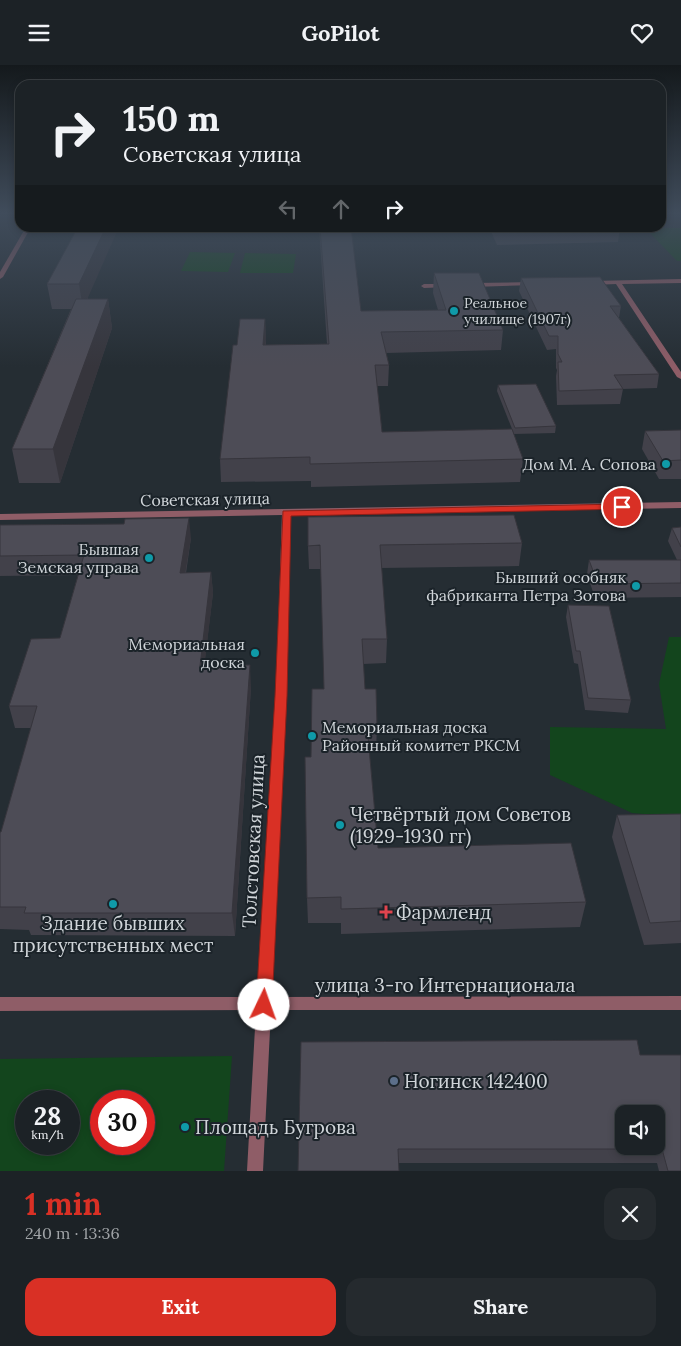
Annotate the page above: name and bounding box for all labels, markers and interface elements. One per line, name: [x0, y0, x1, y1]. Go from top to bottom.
icon: menu: [25, 19, 53, 47]
text: GoPilot: [301, 19, 380, 47]
icon: heart: [628, 19, 656, 47]
text: 150 m: [123, 96, 220, 141]
icon: right: [40, 100, 105, 165]
text: Советская улица: [123, 140, 301, 168]
icon: left: [274, 195, 302, 223]
icon: ahead: [327, 195, 355, 223]
icon: right: [380, 195, 408, 223]
place label: Реальное училище (1907г): [464, 294, 571, 328]
marker: Реальное училище (1907г): [448, 305, 460, 317]
place label: Дом М. А. Сопова: [522, 454, 656, 474]
marker: Дом М. А. Сопова: [660, 458, 672, 470]
pin: [601, 486, 643, 528]
street label: Советская улица: [140, 488, 270, 510]
icon: arrive: [608, 493, 636, 521]
place label: Бывшая Земская управа: [18, 539, 139, 577]
marker: Бывшая Земская управа: [143, 552, 155, 564]
place label: Бывший особняк фабриканта Петра Зотова: [426, 567, 626, 605]
marker: Бывший особняк фабриканта Петра Зотова: [630, 580, 642, 592]
place label: Мемориальная доска: [128, 634, 245, 672]
marker: Мемориальная доска: [249, 647, 261, 659]
place label: Мемориальная доска Районный комитет РКСМ: [322, 717, 520, 755]
marker: Мемориальная доска Районный комитет РКСМ: [306, 730, 318, 742]
street label: Толстовская улица: [236, 753, 270, 929]
place label: Четвёртый дом Советов (1929-1930 гг): [350, 802, 571, 849]
marker: Четвёртый дом Советов (1929-1930 гг): [334, 819, 346, 831]
marker: Здание бывших присутственных мест: [107, 898, 119, 910]
place label: Фармленд: [396, 900, 491, 924]
marker: Фармленд: [380, 906, 392, 918]
place label: Здание бывших присутственных мест: [13, 911, 213, 957]
street label: улица 3-го Интернационала: [315, 973, 576, 997]
position arrow: [237, 978, 289, 1030]
place label: Ногинск 142400: [404, 1069, 548, 1093]
marker: Ногинск 142400: [388, 1075, 400, 1087]
speed limit sign: 30: [90, 1090, 155, 1155]
text: 28: [34, 1100, 61, 1132]
map controls: [615, 1105, 665, 1155]
button: sound: [615, 1105, 665, 1155]
place label: Площадь Бугрова: [195, 1115, 356, 1139]
marker: Площадь Бугрова: [179, 1121, 191, 1133]
text: km/h: [31, 1127, 64, 1142]
text: 1 min: [25, 1185, 102, 1223]
button: close: [604, 1188, 656, 1240]
text: 240 m · 13:36: [25, 1223, 120, 1243]
button: Exit: [25, 1278, 336, 1336]
button: Share: [346, 1278, 656, 1336]

